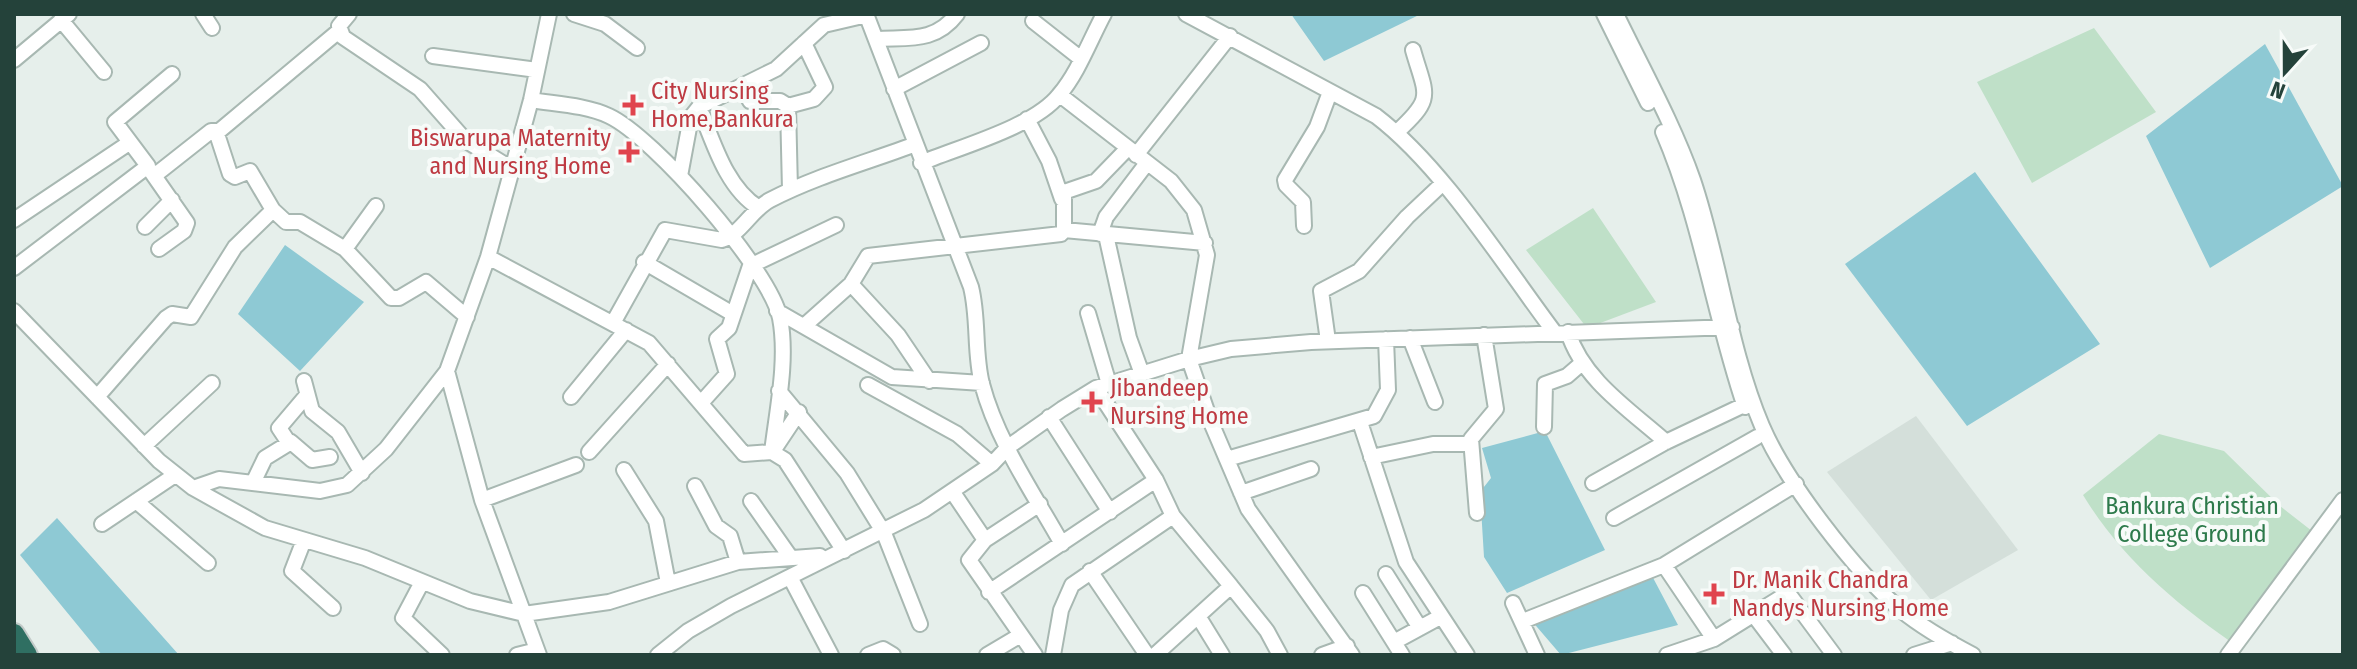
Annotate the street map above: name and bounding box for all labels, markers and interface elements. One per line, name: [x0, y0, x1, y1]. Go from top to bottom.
north arrow: [2245, 32, 2325, 112]
text: N: [2267, 75, 2289, 105]
place label: City Nursing Home,Bankura: [651, 77, 794, 133]
marker: City Nursing Home,Bankura: [622, 94, 644, 116]
place label: Biswarupa Maternity and Nursing Home: [410, 124, 611, 180]
marker: Biswarupa Maternity and Nursing Home: [618, 141, 640, 163]
place label: Jibandeep Nursing Home: [1110, 374, 1249, 430]
marker: Jibandeep Nursing Home: [1081, 391, 1103, 413]
park label: Bankura Christian College Ground: [2105, 492, 2279, 548]
place label: Dr. Manik Chandra Nandys Nursing Home: [1732, 566, 1949, 622]
marker: Dr. Manik Chandra Nandys Nursing Home: [1703, 583, 1725, 605]

